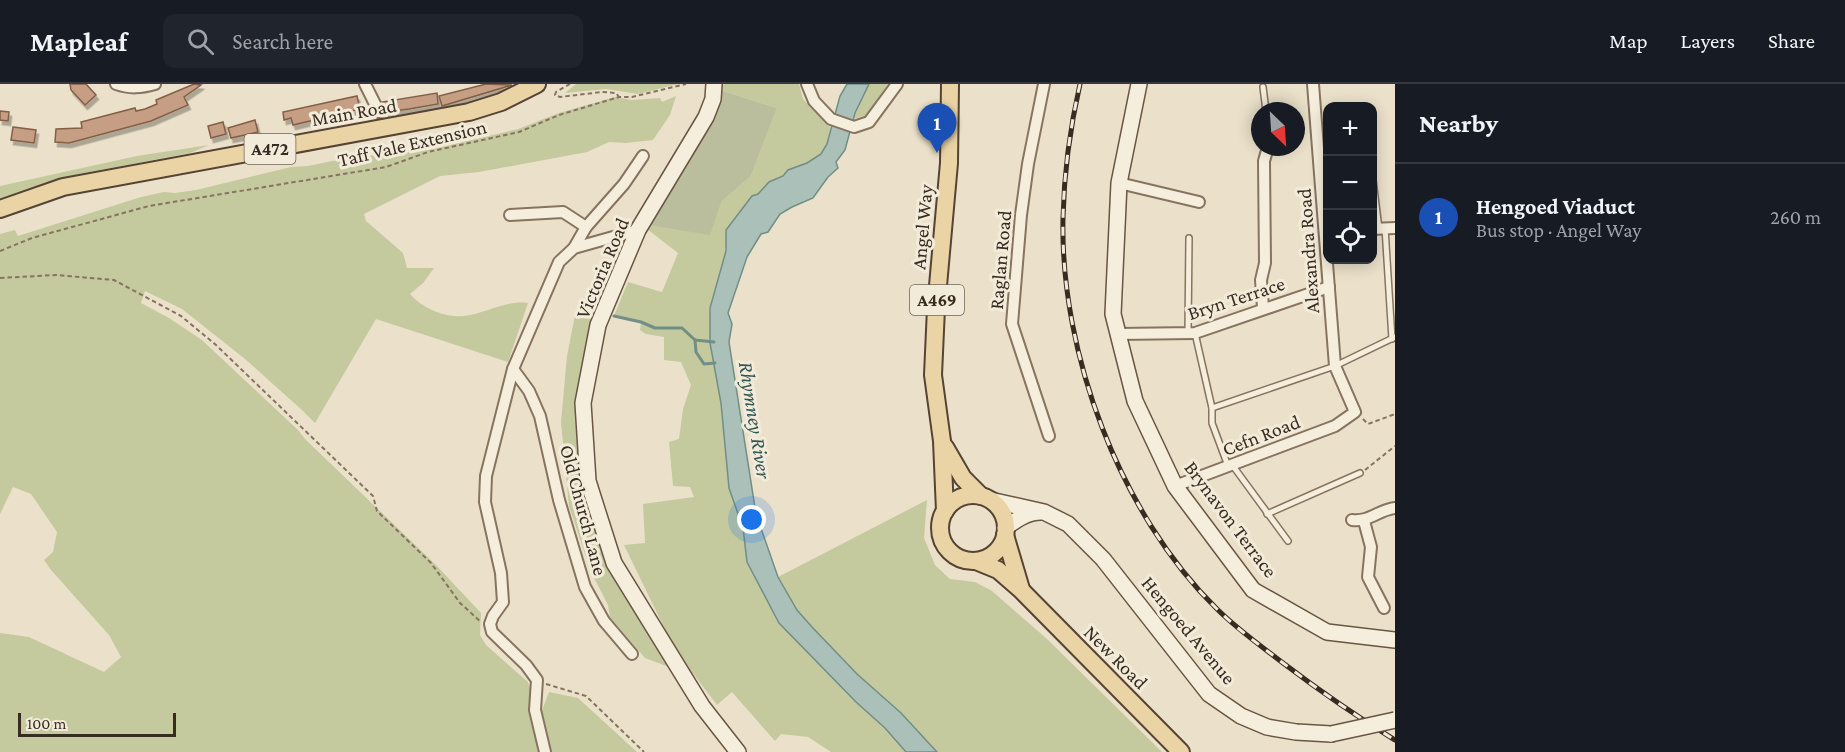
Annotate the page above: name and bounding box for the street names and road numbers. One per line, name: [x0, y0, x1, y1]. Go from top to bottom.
street label: Main Road: [310, 94, 399, 130]
street label: Taff Vale Extension: [335, 115, 489, 171]
road number: A472: [244, 134, 296, 164]
street label: Angel Way: [907, 183, 938, 271]
street label: Alexandra Road: [1293, 187, 1323, 314]
street label: Raglan Road: [985, 209, 1016, 311]
street label: Victoria Road: [571, 214, 633, 322]
street label: Bryn Terrace: [1185, 272, 1288, 325]
road number: A469: [910, 285, 964, 315]
street label: Cefn Road: [1219, 410, 1303, 460]
street label: Old Church Lane: [556, 442, 612, 578]
street label: Brynavon Terrace: [1179, 457, 1282, 582]
street label: Hengoed Avenue: [1137, 572, 1241, 689]
street label: New Road: [1080, 621, 1153, 694]

